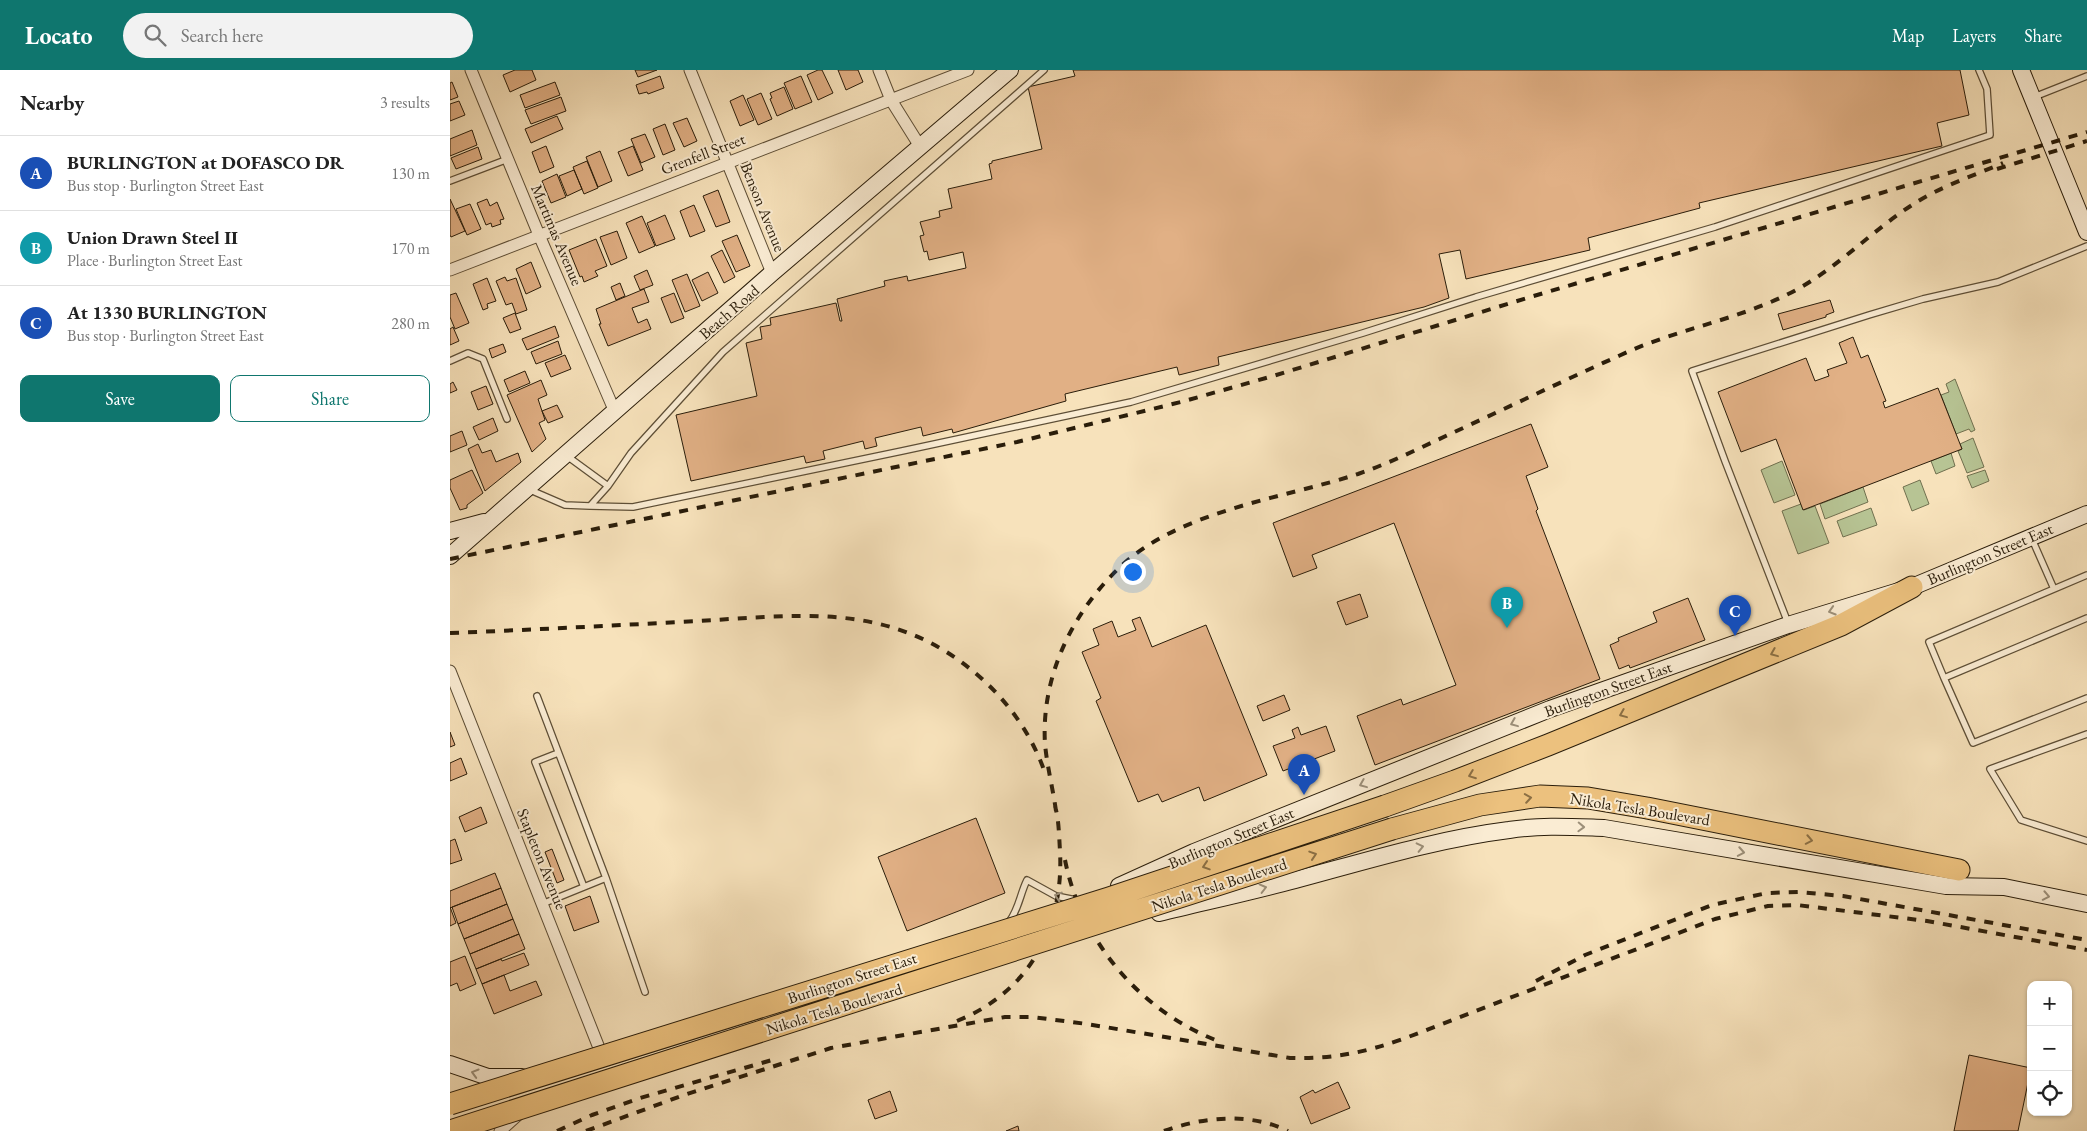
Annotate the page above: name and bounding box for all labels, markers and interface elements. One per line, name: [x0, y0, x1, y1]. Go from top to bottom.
search box: [123, 13, 473, 58]
text: Locato: [25, 20, 93, 51]
icon: search: [141, 21, 169, 49]
text: Search here: [181, 23, 263, 48]
text: Map: [1892, 24, 1924, 47]
text: Layers: [1952, 24, 1996, 47]
text: Share: [2024, 24, 2062, 47]
text: Nearby: [20, 89, 84, 116]
text: 3 results: [380, 92, 430, 113]
street label: Grenfell Street: [658, 128, 748, 180]
text: BURLINGTON at DOFASCO DR: [67, 150, 344, 175]
street label: Benson Avenue: [736, 159, 790, 255]
text: A: [30, 163, 42, 184]
text: 130 m: [391, 163, 430, 184]
text: Bus stop · Burlington Street East: [67, 175, 264, 196]
street label: Martimas Avenue: [526, 181, 588, 289]
text: Union Drawn Steel II: [67, 225, 238, 250]
text: B: [31, 238, 41, 259]
text: 170 m: [391, 238, 430, 259]
text: Place · Burlington Street East: [67, 250, 243, 271]
street label: Beach Road: [694, 279, 764, 344]
text: At 1330 BURLINGTON: [67, 300, 267, 325]
text: C: [30, 313, 42, 334]
text: 280 m: [391, 313, 430, 334]
text: Bus stop · Burlington Street East: [67, 325, 264, 346]
button: Save: [20, 375, 220, 422]
button: Share: [230, 375, 430, 422]
street label: Burlington Street East: [1924, 518, 2056, 590]
your location: [1120, 559, 1146, 585]
pin: B: [1491, 587, 1523, 628]
pin: C: [1719, 595, 1751, 636]
one-way arrow: [1829, 605, 1837, 615]
one-way arrow: [1770, 646, 1779, 657]
street label: Burlington Street East: [1541, 656, 1675, 722]
one-way arrow: [1619, 708, 1628, 719]
one-way arrow: [1510, 717, 1519, 728]
pin: A: [1288, 754, 1320, 795]
one-way arrow: [1469, 769, 1477, 779]
one-way arrow: [1359, 778, 1368, 788]
street label: Nikola Tesla Boulevard: [1568, 788, 1712, 831]
one-way arrow: [1524, 793, 1532, 803]
street label: Burlington Street East: [1165, 802, 1297, 874]
street label: Stapleton Avenue: [512, 805, 572, 913]
one-way arrow: [1577, 822, 1585, 832]
one-way arrow: [1805, 834, 1813, 844]
one-way arrow: [1416, 843, 1424, 853]
one-way arrow: [1737, 846, 1745, 856]
one-way arrow: [1308, 850, 1317, 860]
street label: Nikola Tesla Boulevard: [1148, 853, 1290, 917]
one-way arrow: [1202, 861, 1211, 871]
one-way arrow: [1258, 883, 1267, 894]
one-way arrow: [2041, 890, 2050, 900]
one-way arrow: [1054, 891, 1063, 901]
street label: Burlington Street East: [785, 947, 919, 1009]
street label: Nikola Tesla Boulevard: [763, 978, 906, 1040]
map controls: [2027, 981, 2072, 1116]
button: +: [2027, 981, 2072, 1026]
button: −: [2027, 1026, 2072, 1071]
one-way arrow: [472, 1069, 480, 1079]
button: locate: [2027, 1071, 2072, 1116]

